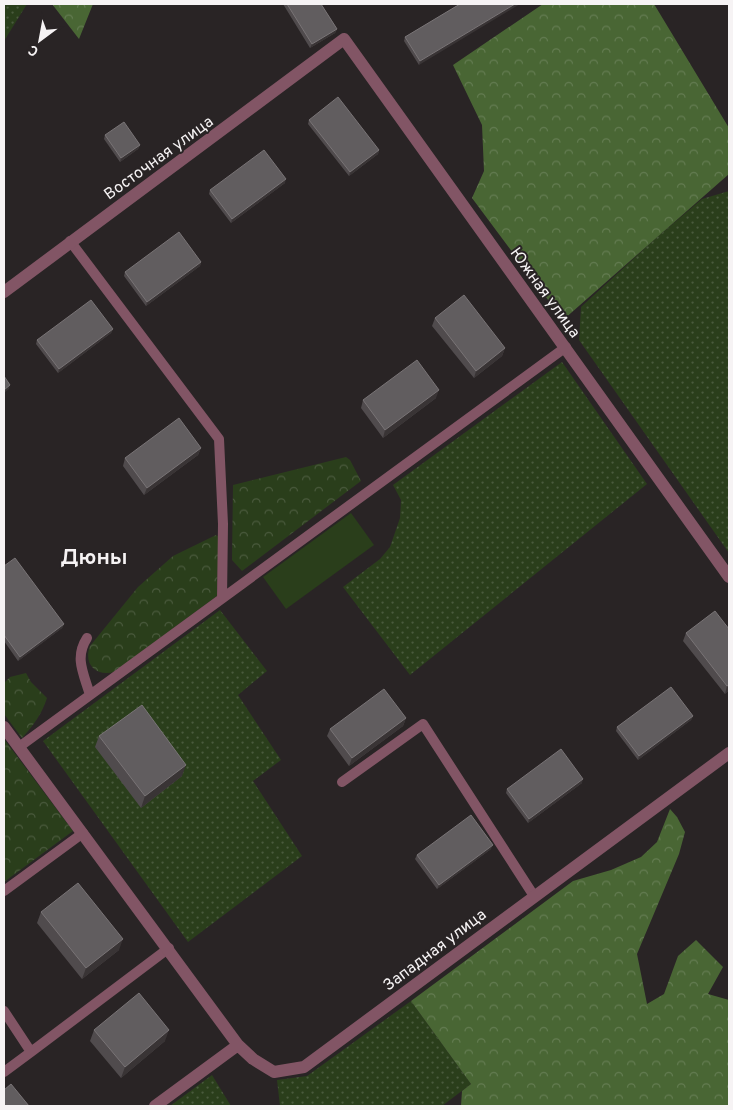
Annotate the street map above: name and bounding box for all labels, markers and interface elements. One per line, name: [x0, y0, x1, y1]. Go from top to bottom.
north arrow: [15, 15, 65, 65]
text: С: [26, 40, 42, 59]
street label: Восточная улица: [101, 112, 218, 205]
street label: Южная улица: [505, 244, 584, 342]
district label: Дюны: [60, 545, 128, 572]
street label: Западная улица: [380, 905, 491, 996]

